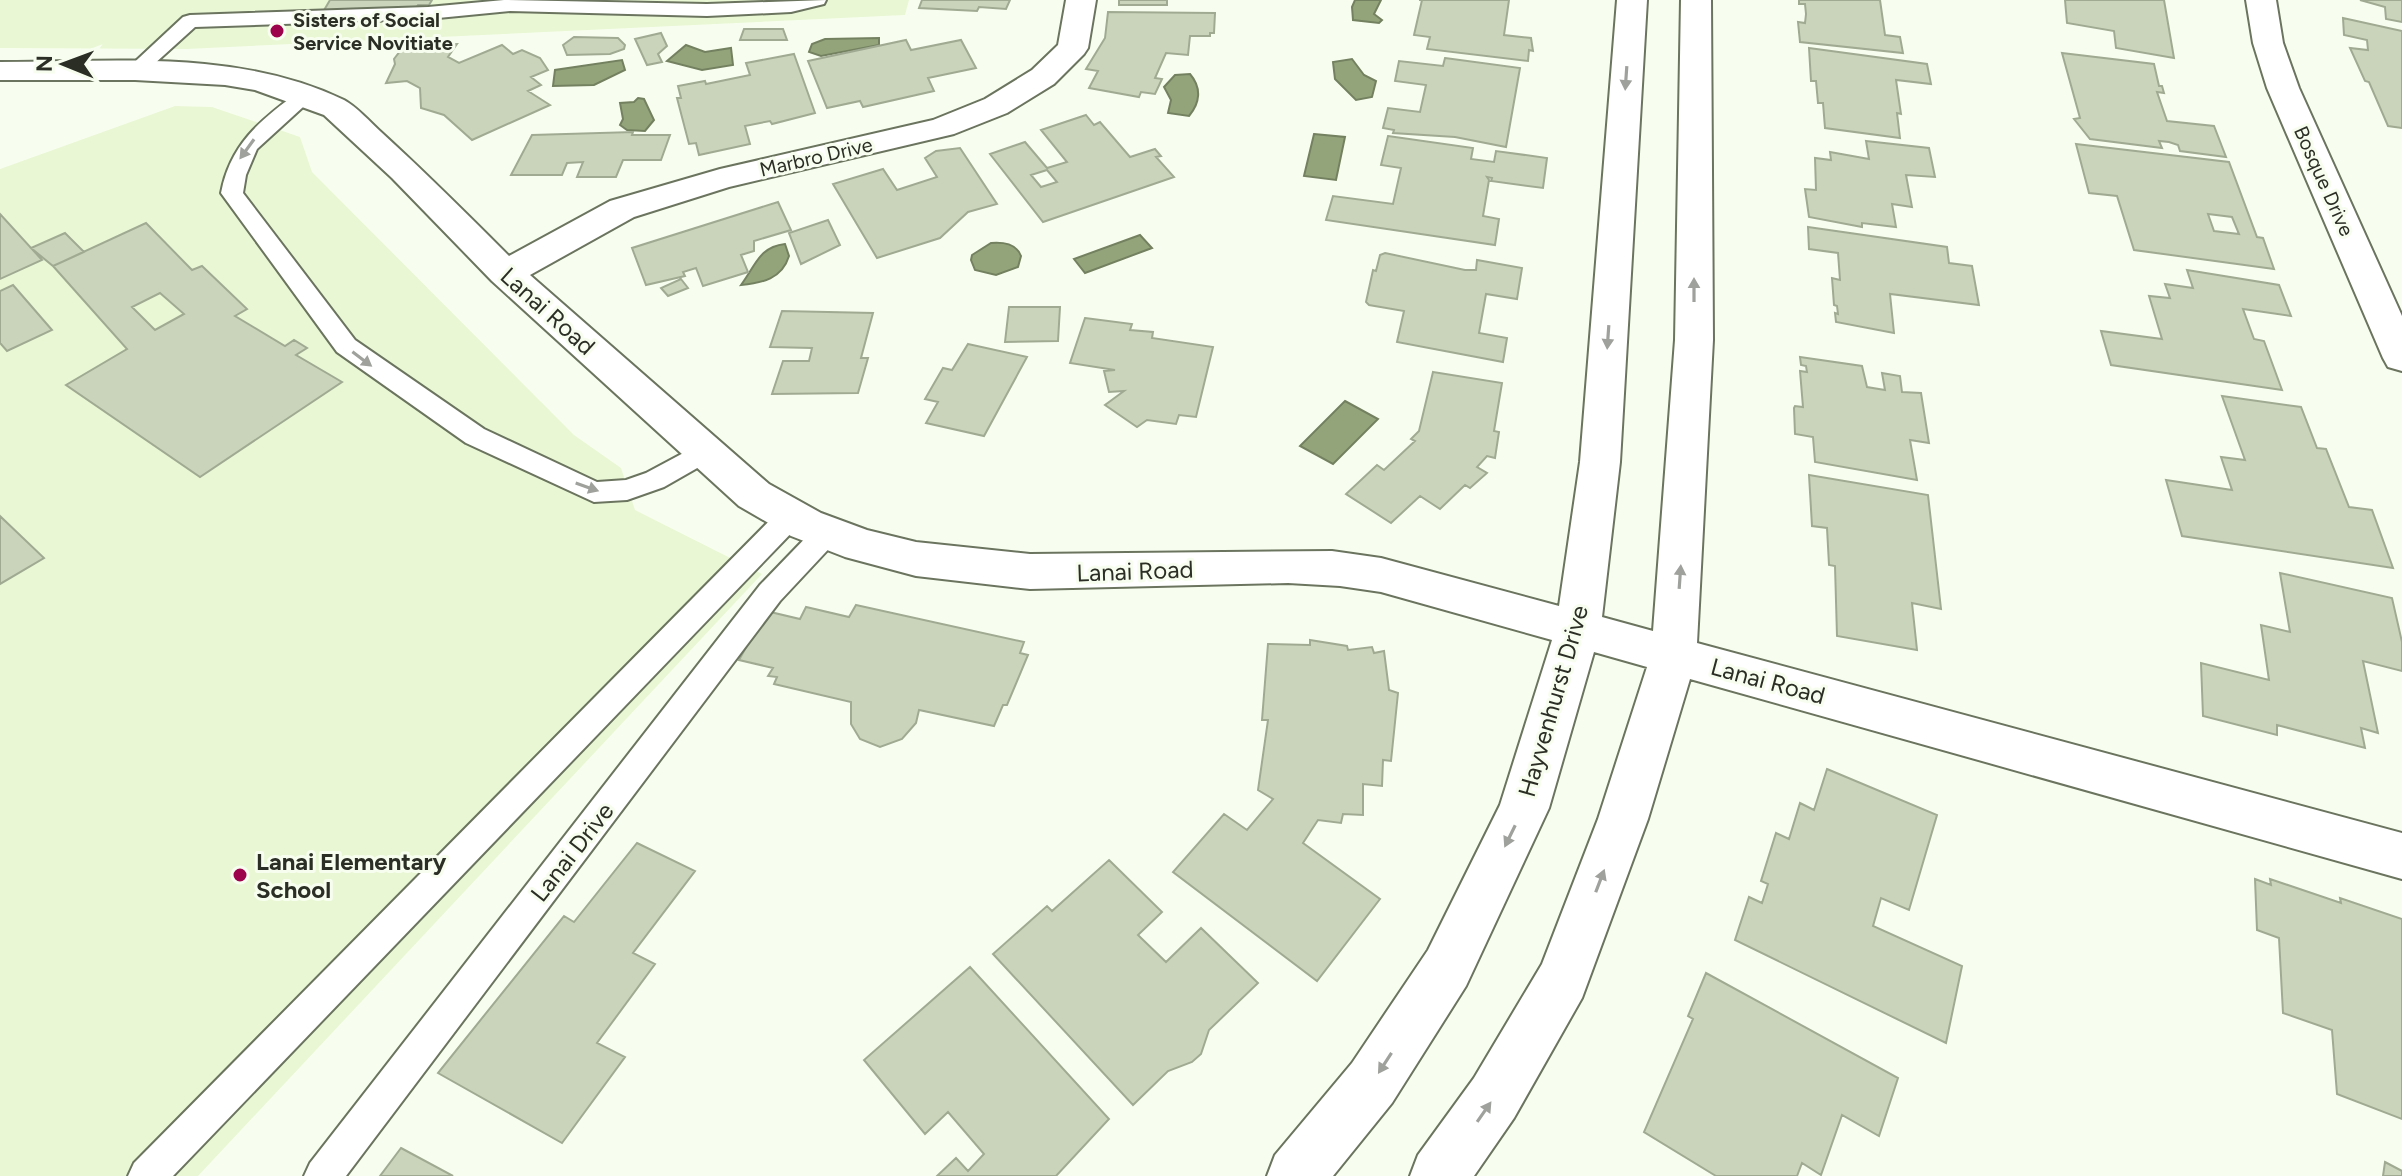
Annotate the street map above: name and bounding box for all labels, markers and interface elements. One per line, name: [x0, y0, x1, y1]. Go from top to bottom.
place label: Sisters of Social Service Novitiate: [293, 8, 453, 55]
marker: Sisters of Social Service Novitiate: [268, 22, 286, 40]
north arrow: [24, 24, 104, 104]
text: N: [31, 55, 58, 72]
one-way arrow: [1619, 66, 1632, 91]
street label: Bosque Drive: [2289, 122, 2359, 240]
street label: Marbro Drive: [757, 132, 875, 182]
one-way arrow: [239, 138, 255, 160]
street label: Lanai Road: [495, 261, 601, 361]
one-way arrow: [1688, 277, 1700, 302]
one-way arrow: [1601, 325, 1614, 350]
one-way arrow: [352, 351, 372, 367]
one-way arrow: [575, 481, 599, 494]
street label: Lanai Road: [1076, 554, 1194, 588]
one-way arrow: [1674, 564, 1687, 589]
street label: Hayvenhurst Drive: [1512, 602, 1594, 800]
street label: Lanai Road: [1708, 652, 1828, 710]
street label: Lanai Drive: [524, 797, 620, 907]
one-way arrow: [1503, 825, 1517, 848]
place label: Lanai Elementary School: [256, 847, 447, 904]
marker: Lanai Elementary School: [231, 866, 249, 884]
one-way arrow: [1594, 869, 1607, 893]
one-way arrow: [1377, 1053, 1392, 1074]
one-way arrow: [1476, 1102, 1491, 1123]

